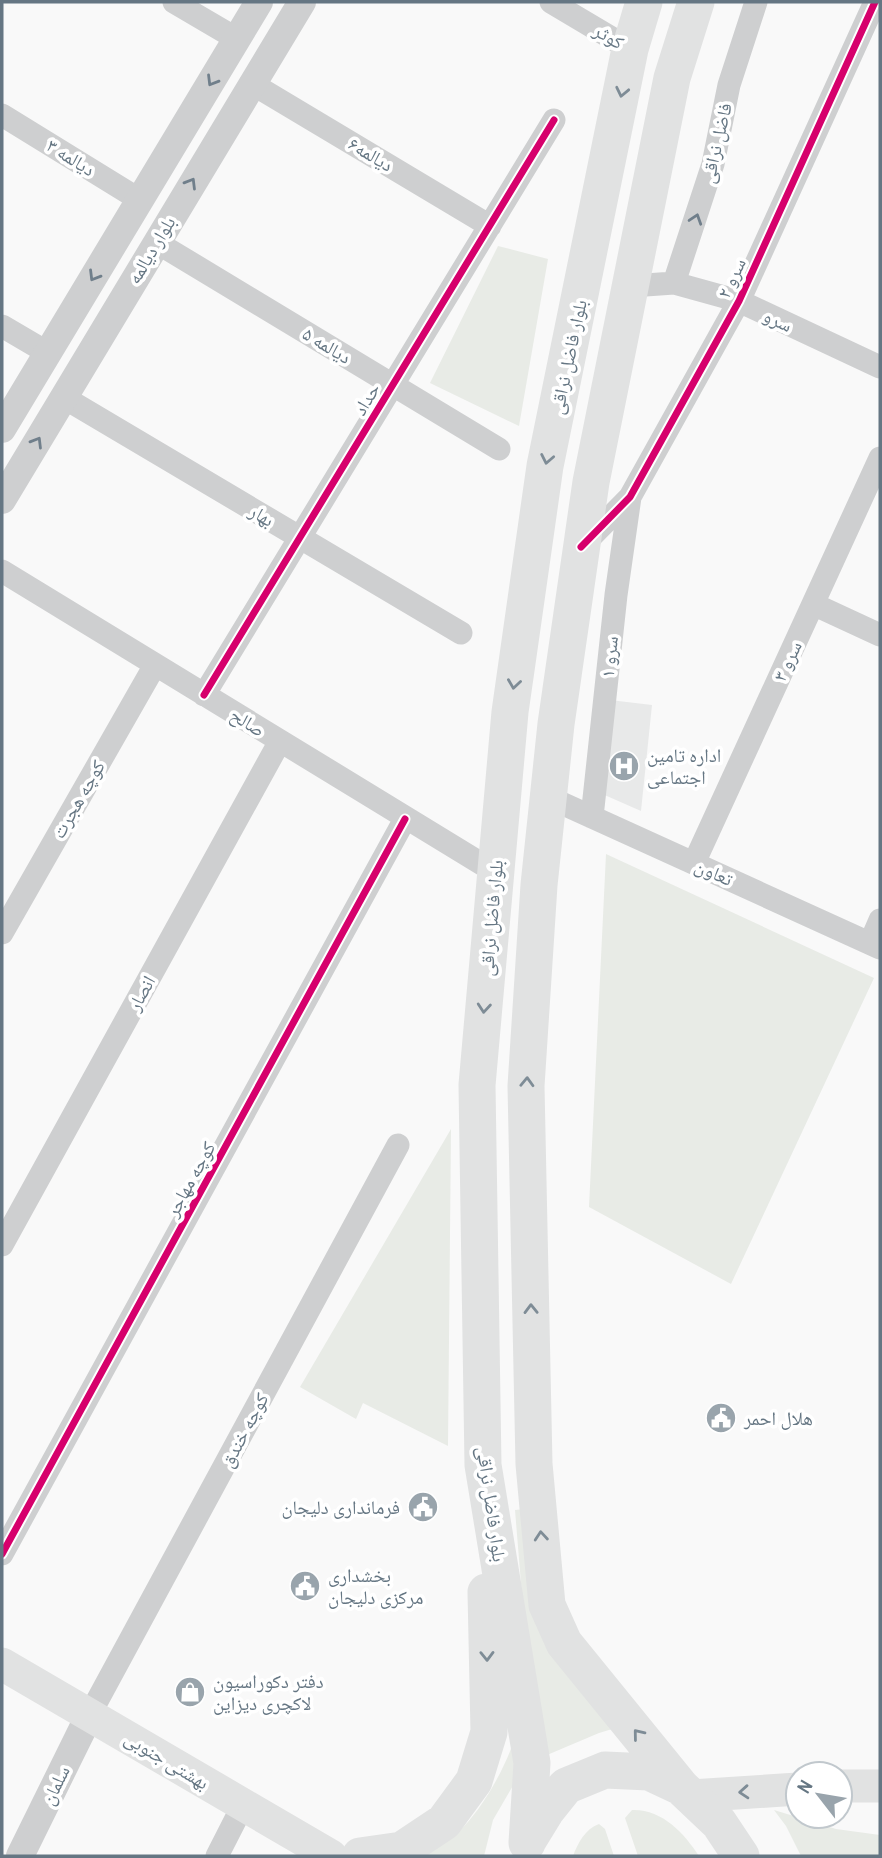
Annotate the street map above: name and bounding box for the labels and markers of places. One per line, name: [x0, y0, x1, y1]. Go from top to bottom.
place label: اداره تامین اجتماعی: [647, 742, 721, 790]
hospital icon: اداره تامین اجتماعی: [607, 749, 641, 783]
public building icon: هلال احمر: [704, 1401, 738, 1435]
place label: هلال احمر: [743, 1405, 813, 1431]
public building icon: فرمانداری دلیجان: [406, 1490, 440, 1524]
place label: فرمانداری دلیجان: [281, 1494, 400, 1520]
place label: بخشداری مرکزی دلیجان: [328, 1562, 423, 1610]
public building icon: بخشداری مرکزی دلیجان: [288, 1569, 322, 1603]
place label: دفتر دکوراسیون لاکچری دیزاین: [213, 1668, 324, 1716]
shop icon: دفتر دکوراسیون لاکچری دیزاین: [173, 1675, 207, 1709]

